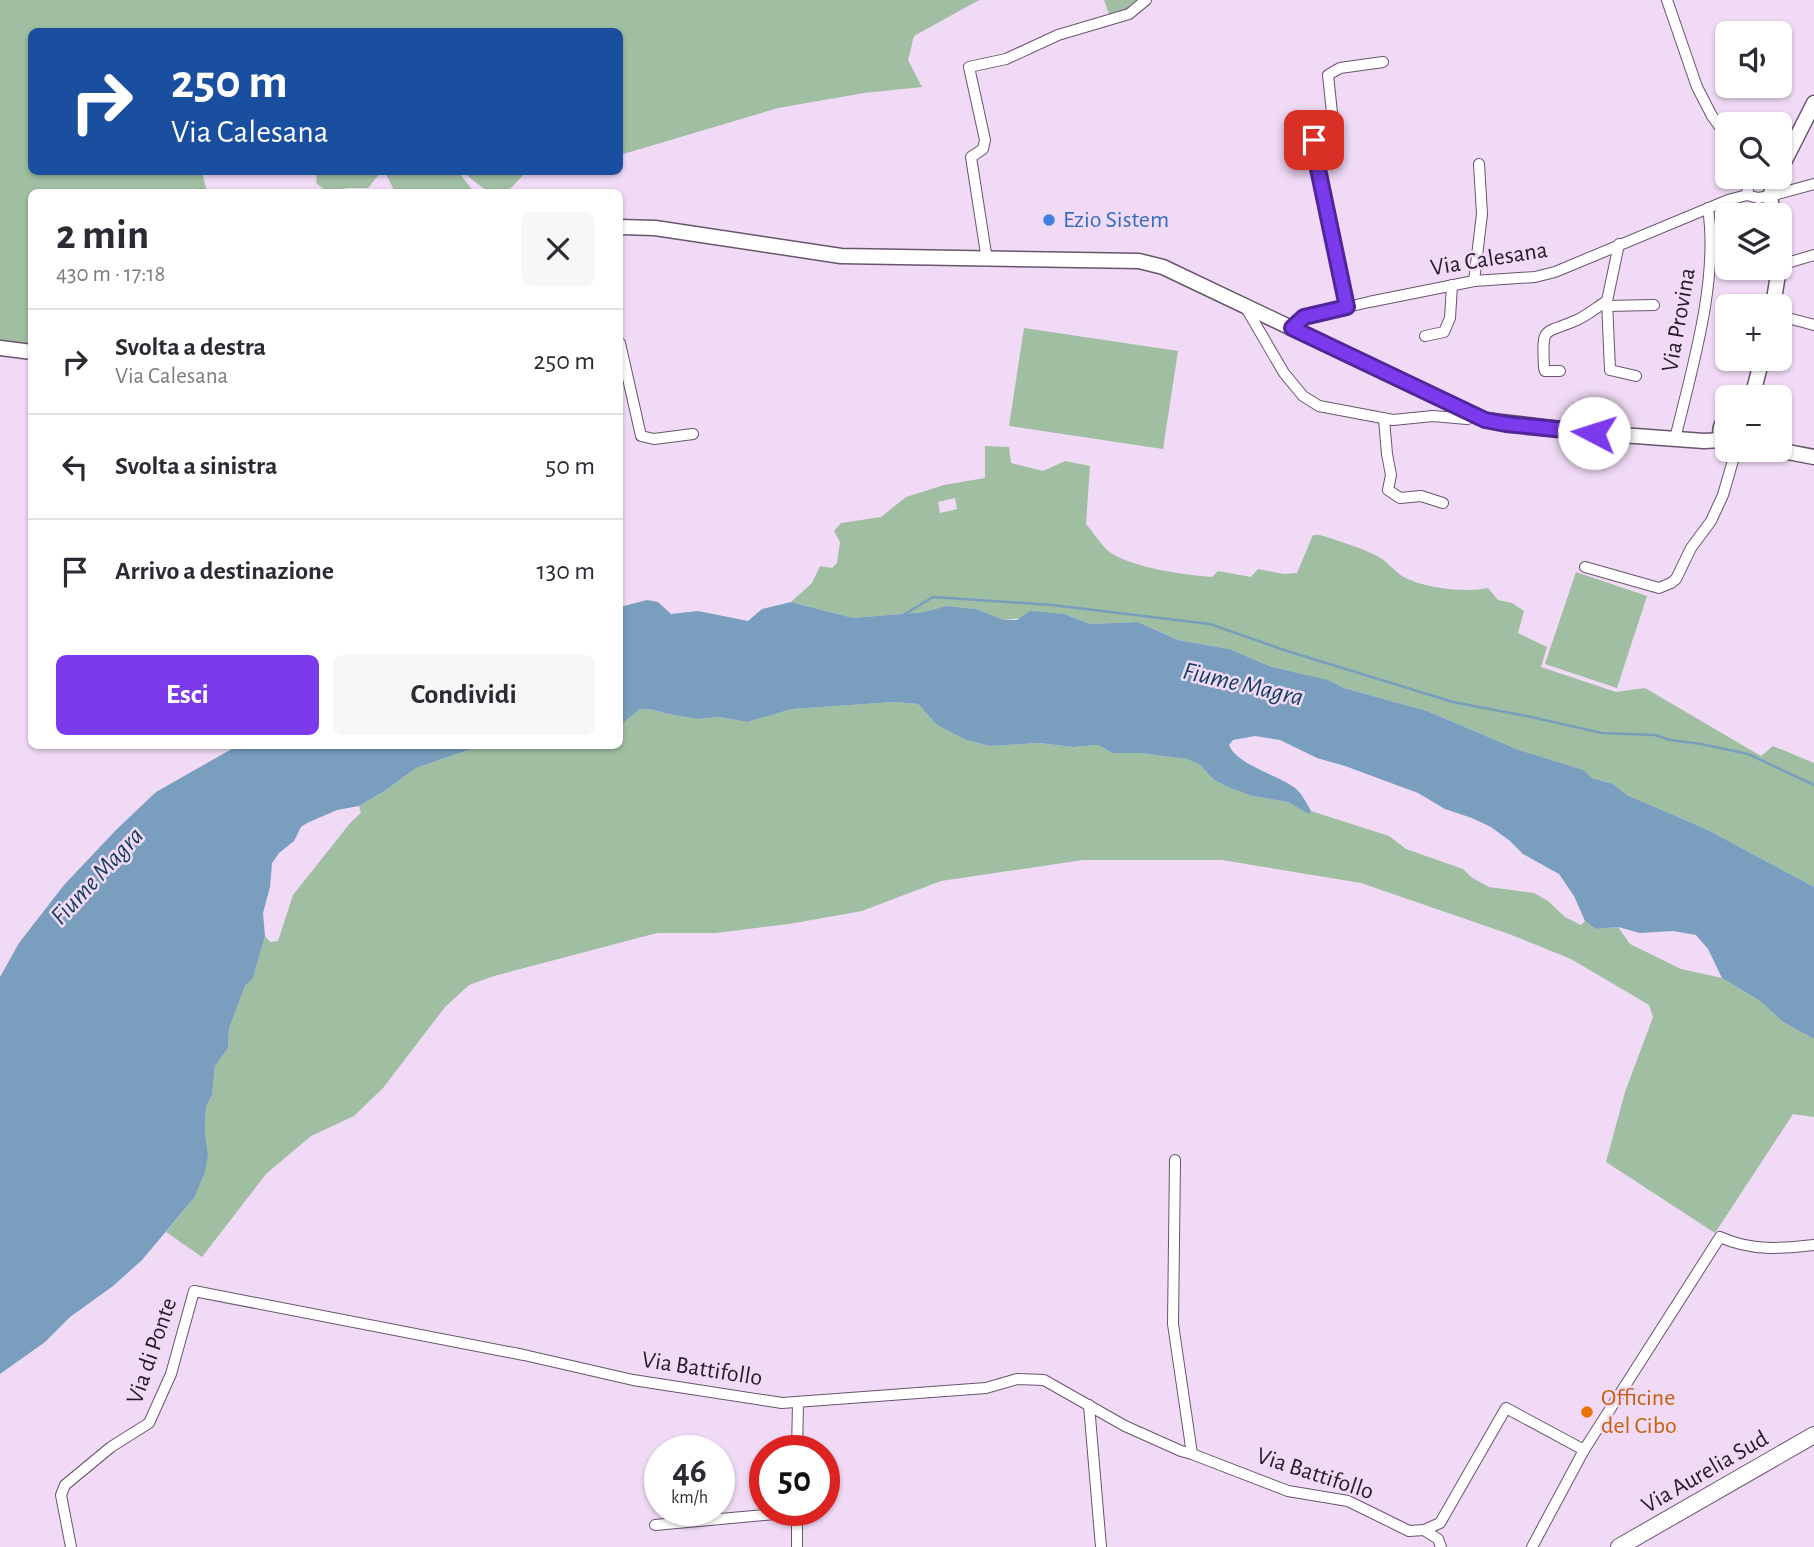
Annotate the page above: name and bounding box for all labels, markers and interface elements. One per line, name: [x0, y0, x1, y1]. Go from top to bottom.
map controls: [1715, 21, 1792, 462]
button: sound: [1715, 21, 1792, 98]
icon: right: [56, 56, 147, 147]
text: 250 m: [171, 58, 288, 107]
pin: [1284, 110, 1344, 170]
button: search: [1715, 112, 1792, 189]
text: Via Calesana: [171, 116, 329, 148]
icon: arrive: [1295, 121, 1333, 159]
button: layers: [1715, 203, 1792, 280]
place label: Ezio Sistem: [1063, 208, 1169, 232]
button: close: [521, 212, 595, 286]
marker: Ezio Sistem: [1041, 212, 1057, 228]
text: 2 min: [56, 214, 149, 256]
street label: Via Calesana: [1429, 238, 1549, 280]
text: 430 m · 17:18: [56, 263, 165, 286]
street label: Via Provina: [1658, 266, 1700, 374]
button: +: [1715, 294, 1792, 371]
text: Svolta a destra: [115, 334, 266, 360]
icon: right: [56, 343, 94, 381]
text: 250 m: [533, 348, 595, 374]
text: Via Calesana: [115, 365, 228, 388]
button: −: [1715, 385, 1792, 462]
position arrow: [1557, 396, 1631, 470]
icon: left: [56, 448, 94, 486]
text: Svolta a sinistra: [115, 453, 277, 479]
text: 50 m: [545, 453, 595, 479]
icon: arrive: [56, 553, 94, 591]
text: Arrivo a destinazione: [115, 558, 334, 584]
text: 130 m: [537, 558, 595, 584]
button: Esci: [56, 655, 319, 735]
button: Condividi: [333, 655, 595, 735]
water label: Fiume Magra: [1180, 658, 1306, 710]
water label: Fiume Magra: [46, 822, 148, 930]
street label: Via di Ponte: [123, 1295, 181, 1407]
street label: Via Battifollo: [640, 1348, 764, 1390]
place label: Officine del Cibo: [1601, 1386, 1677, 1438]
marker: Officine del Cibo: [1579, 1404, 1595, 1420]
street label: Via Aurelia Sud: [1638, 1426, 1772, 1518]
speed limit sign: 50: [749, 1435, 840, 1526]
street label: Via Battifollo: [1253, 1444, 1377, 1504]
text: 46: [672, 1454, 707, 1489]
text: km/h: [671, 1489, 708, 1507]

